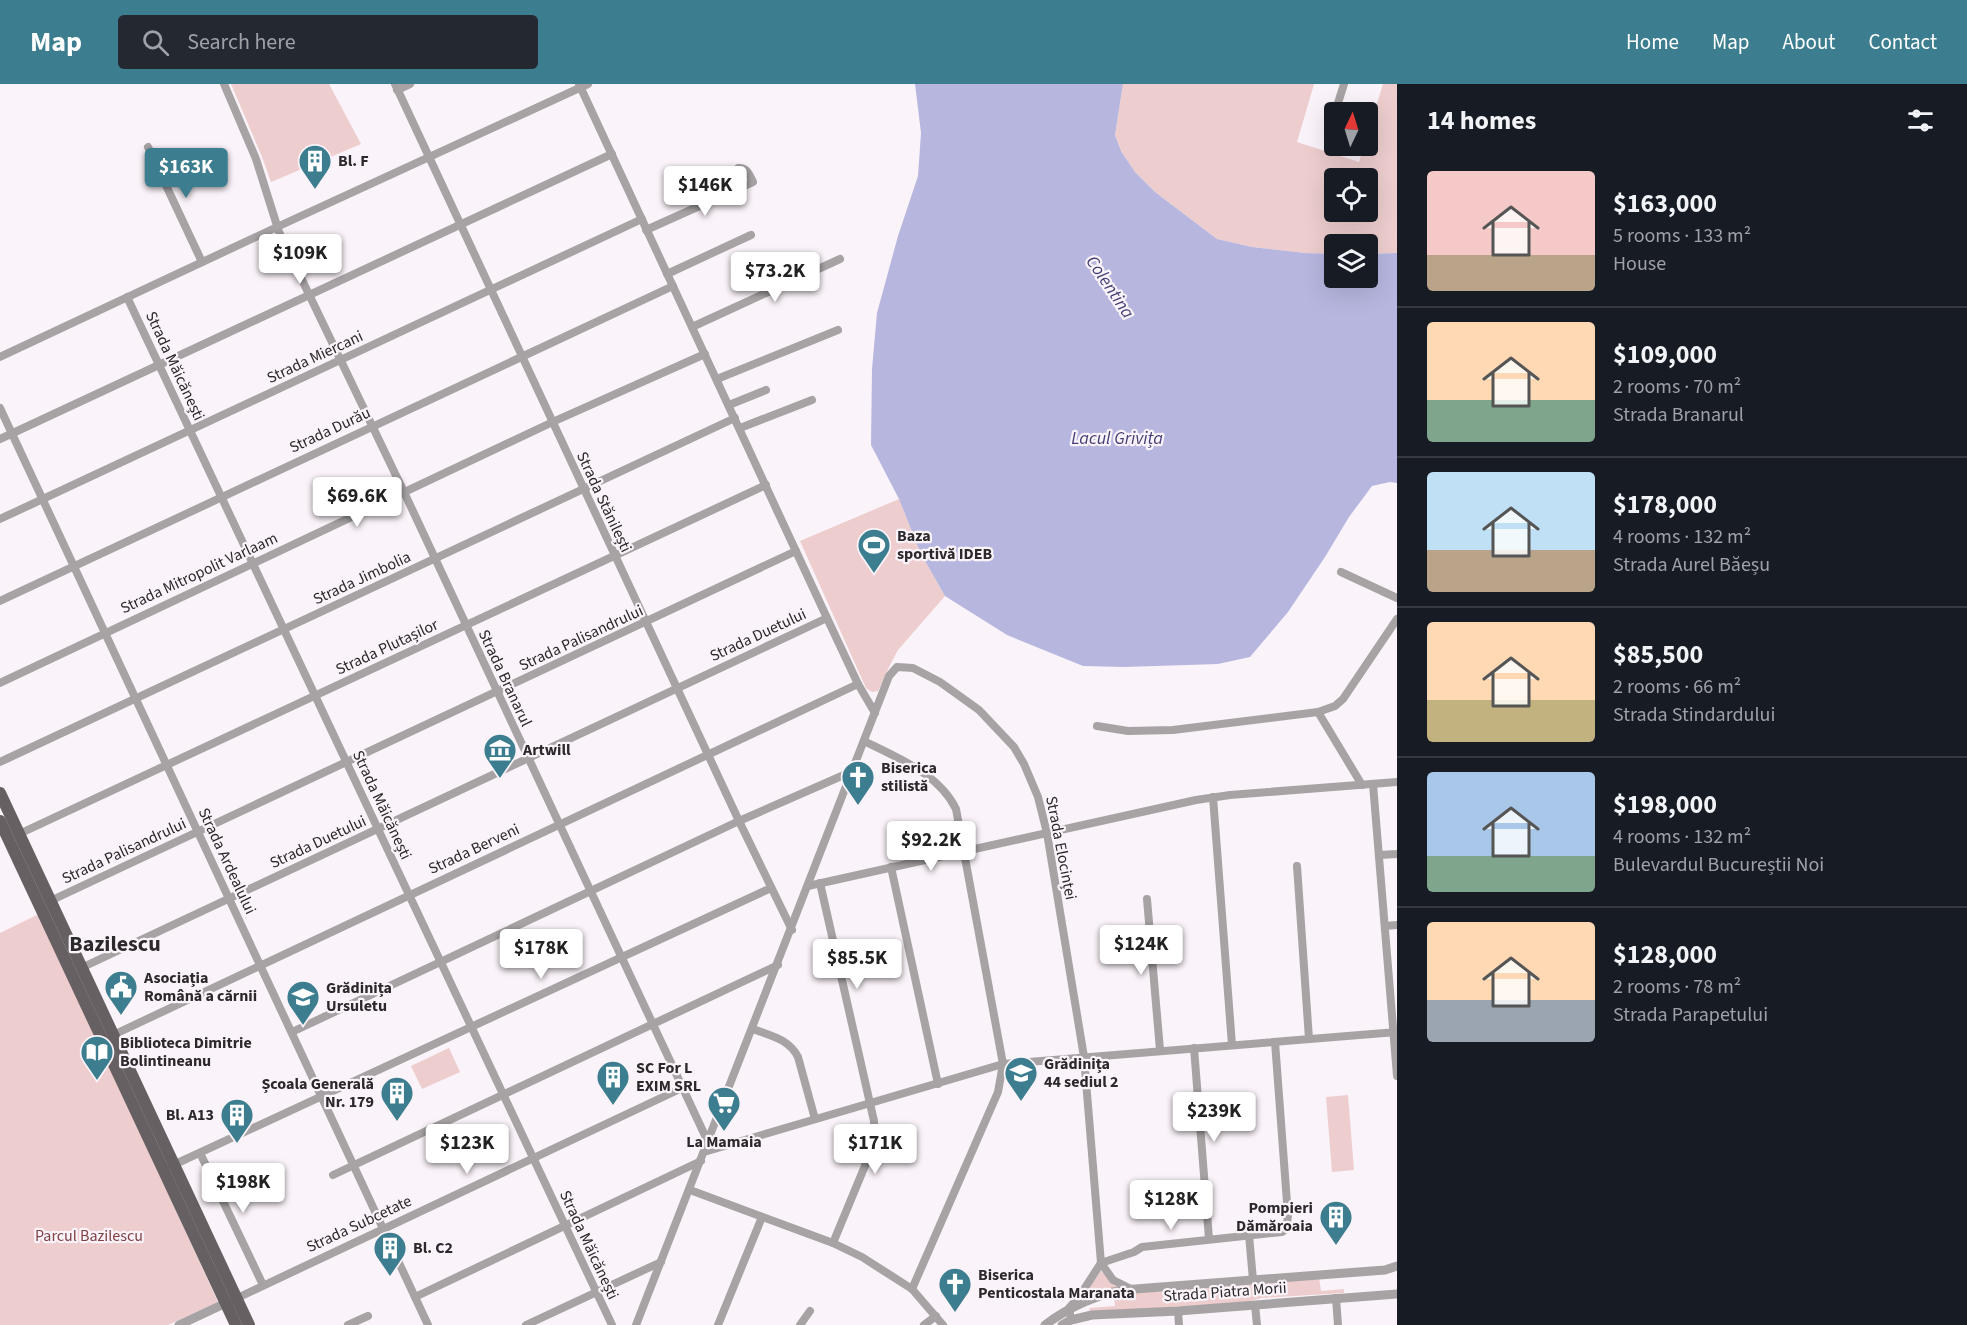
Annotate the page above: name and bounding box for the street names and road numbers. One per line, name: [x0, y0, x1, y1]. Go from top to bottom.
street label: Strada Măicănești: [140, 308, 210, 424]
street label: Strada Miercani: [263, 325, 367, 389]
street label: Strada Durău: [286, 402, 374, 458]
street label: Strada Stănilești: [571, 448, 637, 556]
street label: Strada Mitropolit Varlaam: [117, 527, 281, 619]
street label: Strada Jimbolia: [310, 546, 414, 610]
street label: Strada Palisandrului: [515, 600, 647, 676]
street label: Strada Duetului: [706, 603, 810, 667]
street label: Strada Plutașilor: [332, 613, 442, 680]
street label: Strada Branarul: [473, 626, 537, 730]
street label: Strada Măicănești: [347, 747, 417, 863]
street label: Strada Elocinței: [1040, 794, 1082, 902]
street label: Strada Ardealului: [193, 804, 261, 918]
street label: Strada Duetului: [266, 810, 370, 874]
street label: Strada Palisandrului: [58, 813, 190, 889]
street label: Strada Berveni: [425, 818, 523, 880]
street label: Strada Măicănești: [554, 1187, 624, 1303]
street label: Strada Subcetate: [303, 1190, 415, 1258]
street label: Strada Piatra Morii: [1163, 1277, 1287, 1307]

